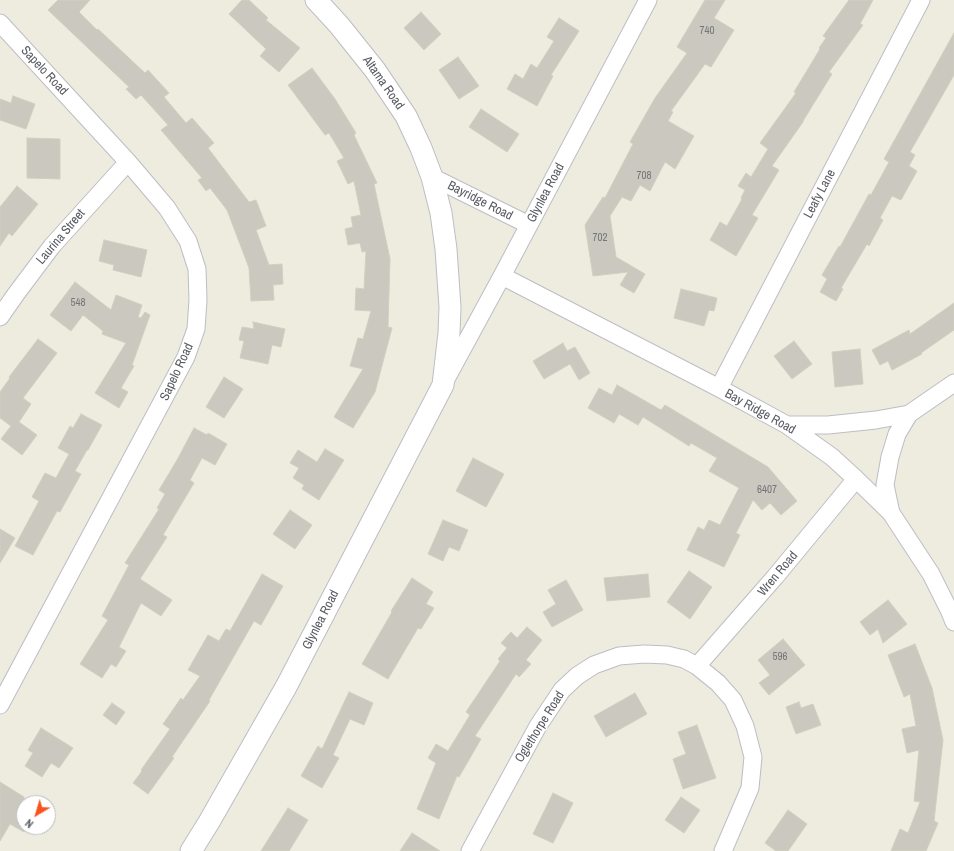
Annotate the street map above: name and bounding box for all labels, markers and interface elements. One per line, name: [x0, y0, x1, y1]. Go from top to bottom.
house number: 740: [699, 24, 715, 38]
street label: Sapelo Road: [17, 43, 71, 99]
street label: Altama Road: [359, 53, 407, 113]
street label: Glynlea Road: [524, 161, 568, 225]
street label: Leafy Lane: [801, 167, 839, 221]
house number: 708: [636, 169, 652, 183]
street label: Bayridge Road: [445, 178, 515, 224]
street label: Laurina Street: [33, 206, 89, 268]
house number: 702: [592, 231, 608, 245]
house number: 548: [70, 296, 86, 310]
street label: Sapelo Road: [157, 341, 197, 403]
street label: Bay Ridge Road: [722, 386, 798, 438]
house number: 6407: [757, 483, 777, 497]
street label: Wren Road: [755, 548, 801, 600]
street label: Glynlea Road: [299, 588, 343, 652]
house number: 596: [772, 650, 788, 664]
street label: Oglethorpe Road: [512, 688, 568, 766]
north arrow: [16, 795, 56, 835]
text: N: [22, 816, 36, 831]

